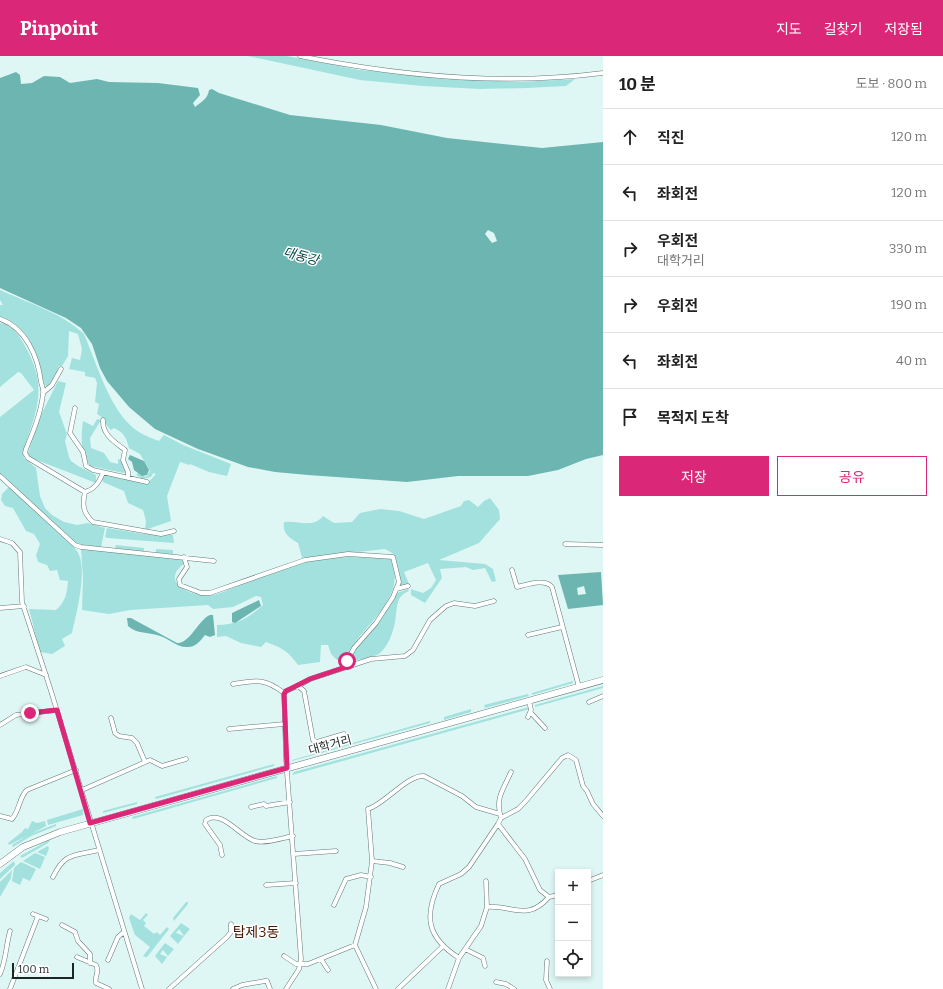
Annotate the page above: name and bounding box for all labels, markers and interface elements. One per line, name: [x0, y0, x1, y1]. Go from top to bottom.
text: Pinpoint: [20, 17, 98, 40]
text: 지도: [776, 21, 802, 38]
text: 길찾기: [824, 21, 862, 38]
text: 저장됨: [884, 21, 923, 38]
text: 10 분: [619, 74, 656, 95]
text: 도보 · 800 m: [856, 76, 927, 91]
icon: ahead: [619, 126, 641, 148]
text: 직진: [657, 129, 685, 147]
text: 120 m: [891, 129, 927, 144]
icon: left: [619, 182, 641, 204]
text: 좌회전: [657, 185, 698, 203]
text: 120 m: [891, 185, 927, 200]
text: 우회전: [657, 232, 698, 250]
icon: right: [619, 238, 641, 260]
text: 330 m: [889, 241, 927, 256]
water label: 대동강: [282, 244, 322, 268]
text: 대학거리: [657, 253, 705, 268]
icon: right: [619, 294, 641, 316]
text: 우회전: [657, 297, 698, 315]
text: 190 m: [891, 297, 927, 312]
icon: left: [619, 350, 641, 372]
text: 좌회전: [657, 353, 698, 371]
text: 40 m: [896, 353, 927, 368]
icon: arrive: [619, 406, 641, 428]
text: 목적지 도착: [657, 409, 729, 427]
button: 저장: [619, 456, 769, 496]
button: 공유: [777, 456, 927, 496]
route start: [338, 652, 356, 670]
route end: [21, 704, 39, 722]
street label: 대학거리: [307, 733, 353, 757]
map controls: [555, 869, 591, 977]
button: +: [555, 869, 591, 905]
button: −: [555, 905, 591, 941]
district label: 탑제3동: [233, 924, 279, 941]
button: locate: [555, 941, 591, 977]
scale bar: [12, 961, 74, 980]
text: 100 m: [18, 963, 49, 976]

